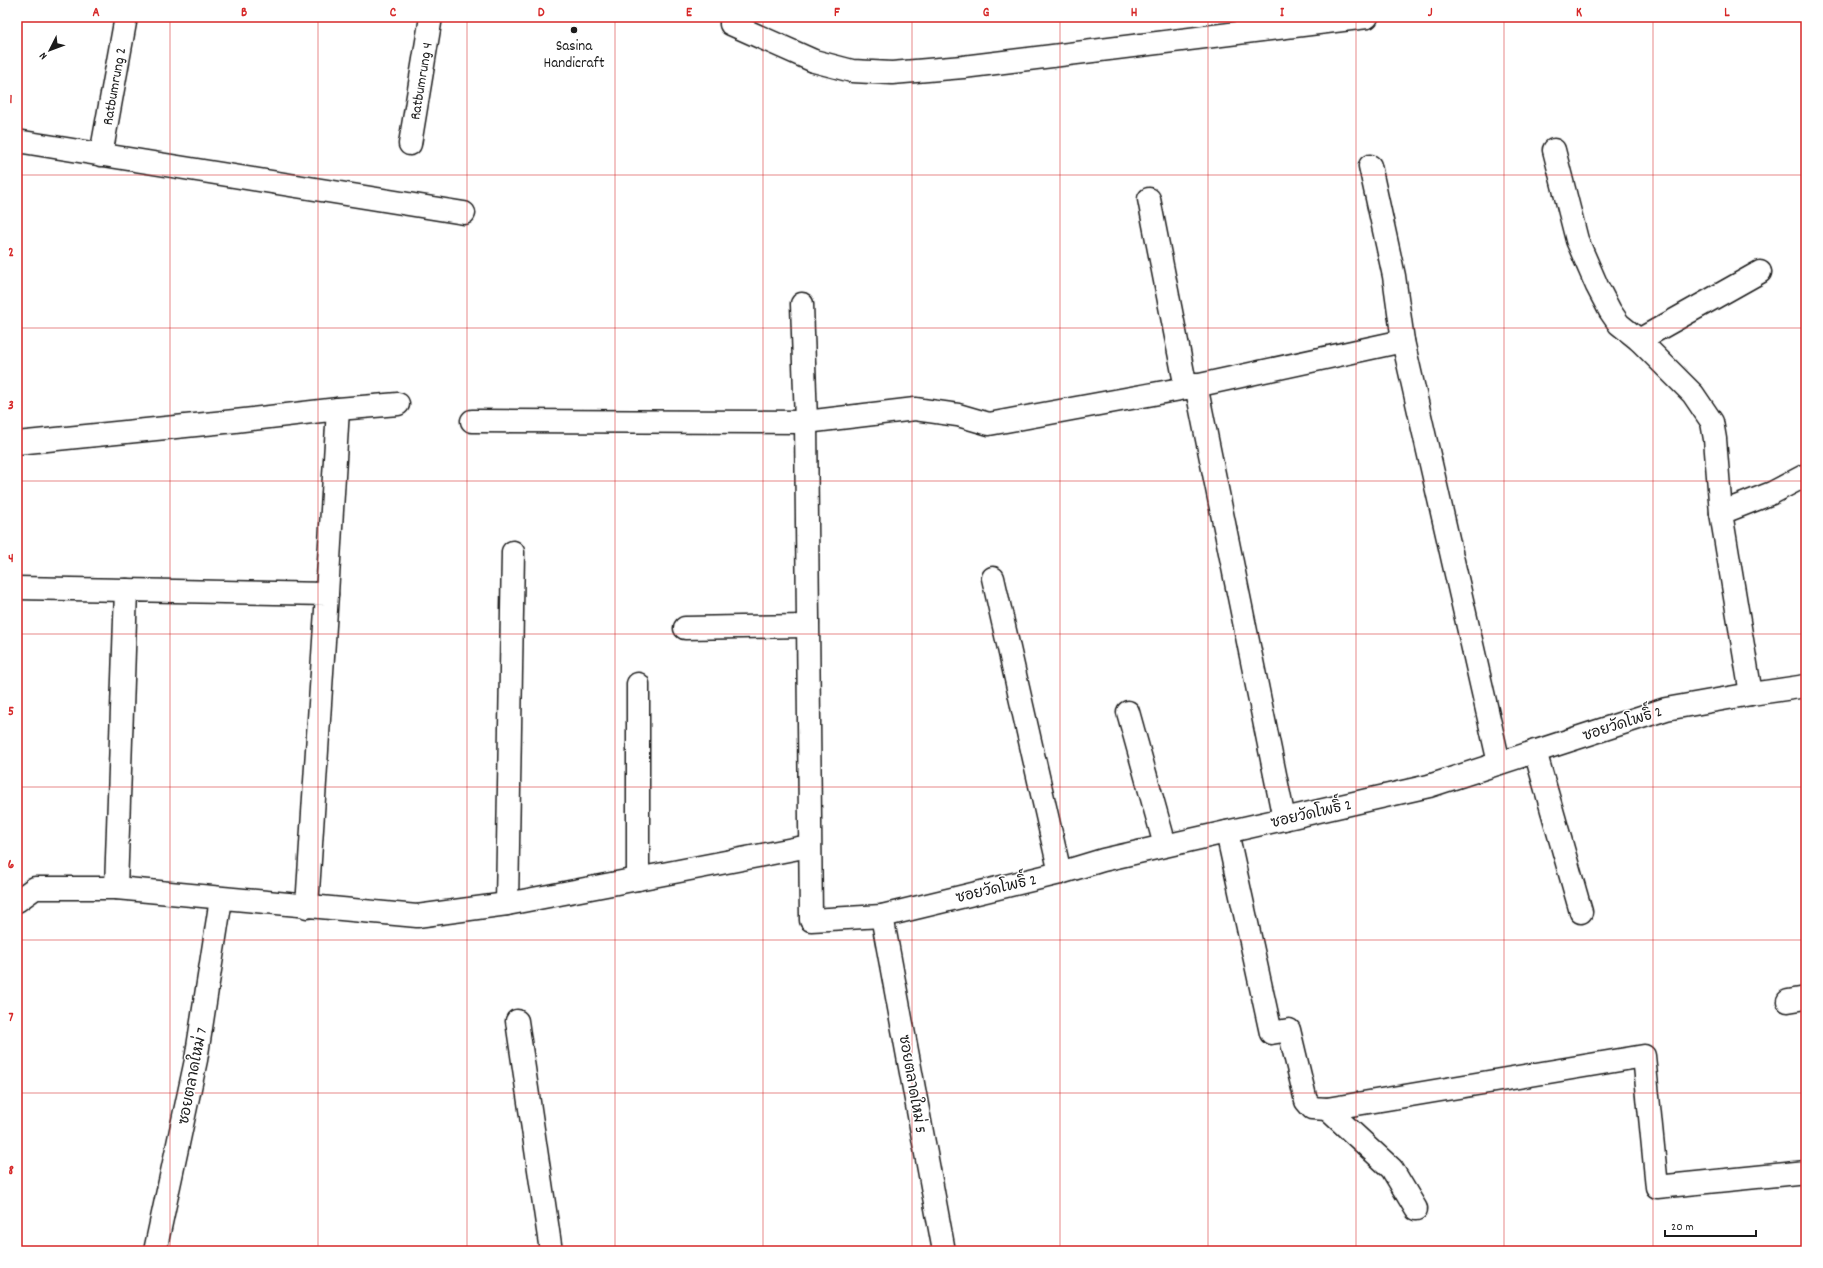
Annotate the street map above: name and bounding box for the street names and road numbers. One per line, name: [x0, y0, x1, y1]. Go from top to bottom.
street label: Ratbumrung 4: [405, 41, 440, 122]
street label: Ratbumrung 2: [98, 46, 133, 127]
street label: ซอยวัดโพธิ์ 2: [1578, 697, 1665, 748]
street label: ซอยวัดโพธิ์ 2: [1268, 790, 1354, 835]
street label: ซอยวัดโพธิ์ 2: [953, 865, 1039, 910]
street label: ซอยตลาดใหม่ 7: [173, 1026, 214, 1127]
street label: ซอยตลาดใหม่ 5: [892, 1033, 932, 1135]

